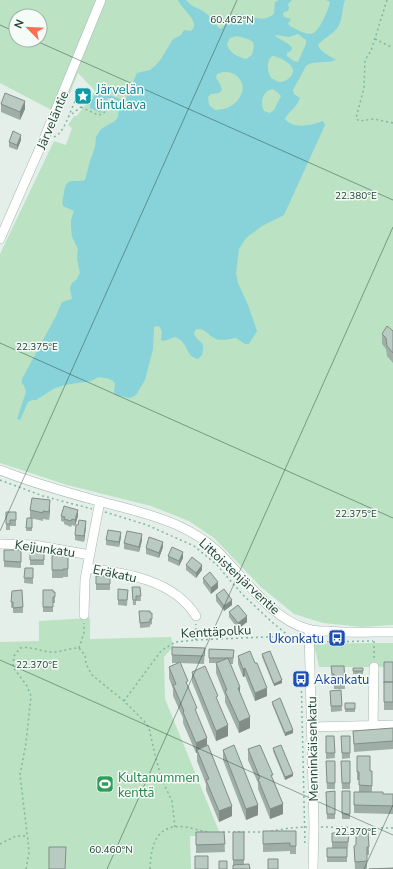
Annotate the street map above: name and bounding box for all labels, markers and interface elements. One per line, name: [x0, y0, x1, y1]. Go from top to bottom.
north arrow: [8, 8, 48, 48]
text: 60.462°N: [210, 13, 254, 27]
text: N: [11, 17, 28, 31]
place label: Järvelän lintulava: [95, 81, 146, 114]
place icon: Järvelän lintulava: [73, 86, 93, 106]
street label: Järveläntie: [32, 88, 73, 153]
text: 22.380°E: [335, 189, 377, 203]
text: 22.375°E: [16, 340, 58, 354]
text: 22.375°E: [335, 507, 377, 521]
street label: Littoistenjärventie: [195, 534, 284, 619]
street label: Keijunkatu: [13, 536, 76, 562]
street label: Eräkatu: [91, 561, 138, 587]
street label: Kenttäpolku: [180, 621, 252, 643]
bus stop icon: Ukonkatu: [327, 628, 347, 648]
place label: Ukonkatu: [268, 630, 324, 648]
text: 22.370°E: [16, 658, 58, 672]
bus stop icon: Akankatu: [291, 669, 311, 689]
place label: Akankatu: [314, 671, 369, 689]
street label: Menninkäisenkatu: [303, 696, 323, 802]
place label: Kultanummen kenttä: [118, 769, 200, 802]
sports icon: Kultanummen kenttä: [95, 774, 115, 794]
text: 22.370°E: [335, 825, 377, 839]
text: 60.460°N: [89, 843, 133, 857]

